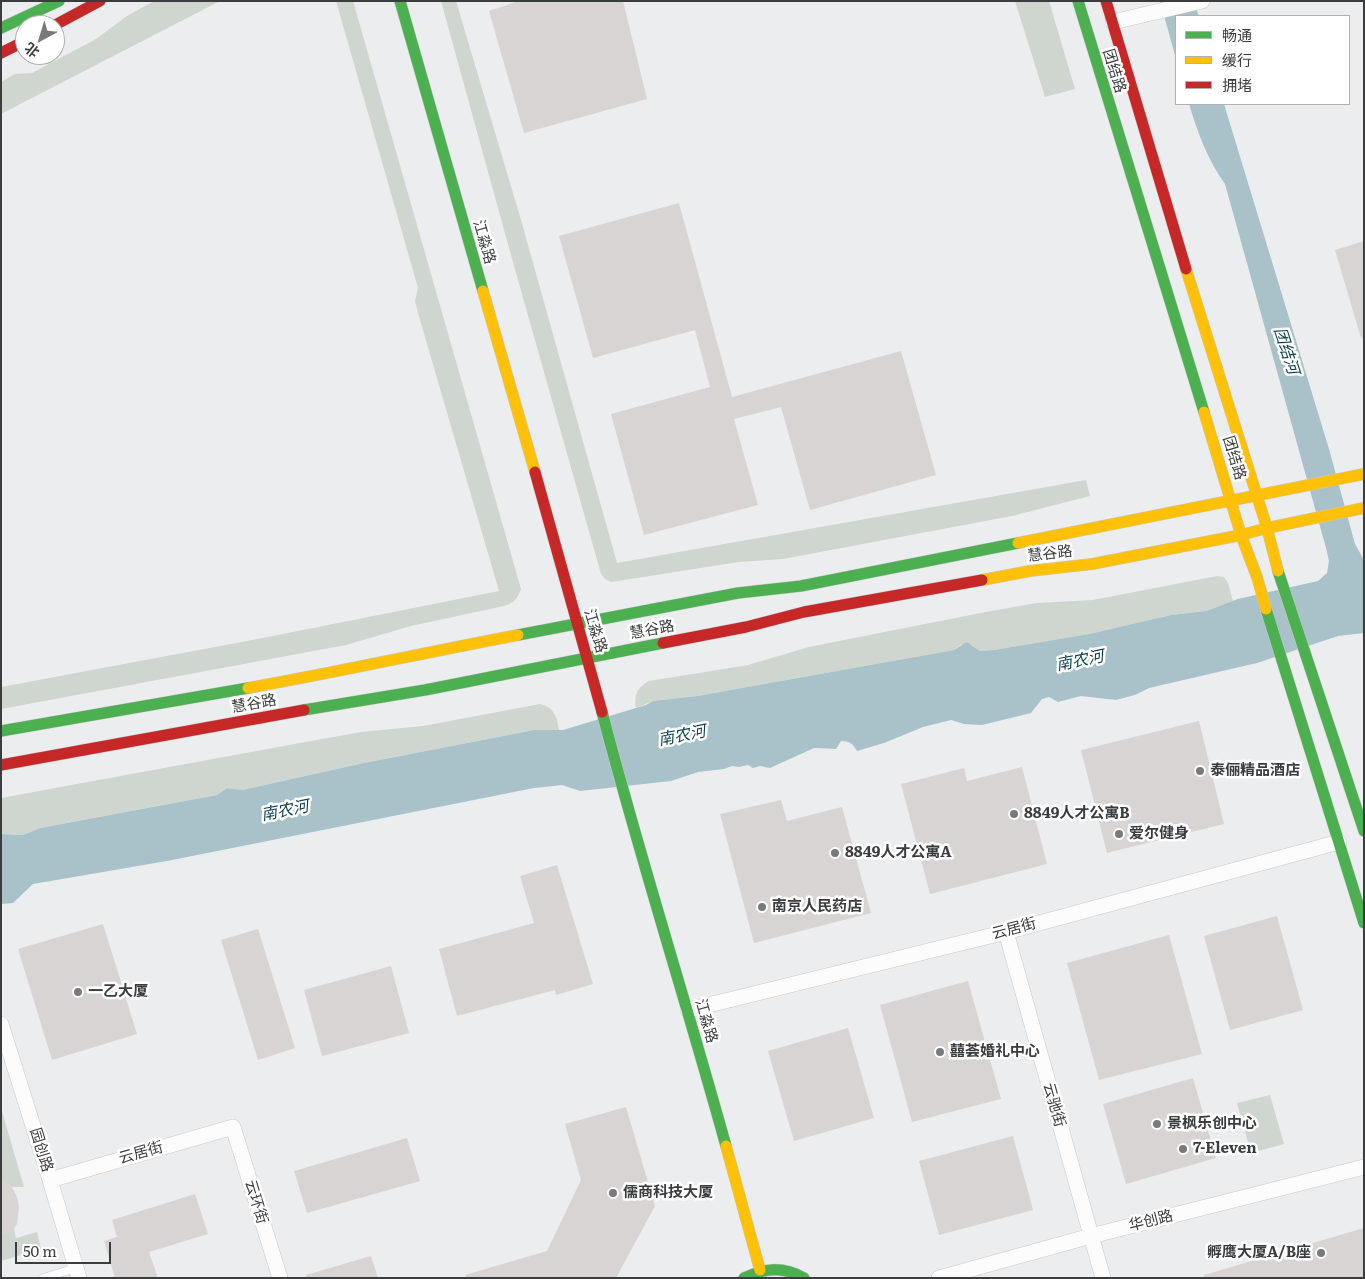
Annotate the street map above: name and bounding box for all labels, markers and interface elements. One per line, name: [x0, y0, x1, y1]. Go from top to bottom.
north arrow: [15, 15, 65, 65]
legend: [1175, 15, 1350, 105]
text: 畅通: [1222, 23, 1252, 46]
text: 北: [19, 39, 43, 63]
street label: 团结路: [1099, 47, 1129, 95]
text: 缓行: [1222, 48, 1252, 71]
text: 拥堵: [1222, 73, 1252, 96]
street label: 江淼路: [469, 218, 499, 266]
water label: 团结河: [1269, 325, 1303, 377]
street label: 团结路: [1219, 434, 1249, 482]
street label: 慧谷路: [1027, 542, 1073, 566]
street label: 江淼路: [580, 607, 610, 655]
street label: 慧谷路: [628, 617, 676, 643]
water label: 南农河: [1055, 647, 1105, 675]
street label: 慧谷路: [230, 691, 278, 717]
water label: 南农河: [657, 722, 707, 750]
place label: 泰俪精品酒店: [1210, 762, 1300, 780]
marker: 泰俪精品酒店: [1194, 765, 1206, 777]
water label: 南农河: [260, 797, 310, 825]
place label: 8849人才公寓B: [1024, 805, 1130, 823]
marker: 8849人才公寓B: [1008, 808, 1020, 820]
place label: 爱尔健身: [1129, 825, 1189, 843]
marker: 爱尔健身: [1113, 828, 1125, 840]
place label: 8849人才公寓A: [845, 844, 952, 862]
marker: 8849人才公寓A: [829, 847, 841, 859]
place label: 南京人民药店: [772, 898, 862, 916]
marker: 南京人民药店: [756, 901, 768, 913]
street label: 云居街: [990, 914, 1038, 944]
place label: 一乙大厦: [88, 983, 148, 1001]
marker: 一乙大厦: [72, 986, 84, 998]
street label: 江淼路: [691, 997, 721, 1045]
place label: 囍荟婚礼中心: [950, 1043, 1040, 1061]
marker: 囍荟婚礼中心: [934, 1046, 946, 1058]
street label: 云驰街: [1039, 1081, 1069, 1129]
place label: 景枫乐创中心: [1167, 1115, 1257, 1133]
marker: 景枫乐创中心: [1151, 1118, 1163, 1130]
street label: 园创路: [26, 1126, 56, 1174]
street label: 云居街: [117, 1138, 165, 1168]
place label: 7-Eleven: [1193, 1140, 1257, 1158]
marker: 7-Eleven: [1177, 1143, 1189, 1155]
street label: 云环街: [241, 1178, 271, 1226]
place label: 儒商科技大厦: [623, 1184, 713, 1202]
marker: 儒商科技大厦: [607, 1187, 619, 1199]
street label: 华创路: [1127, 1207, 1175, 1235]
scale bar: [18, 1232, 114, 1264]
text: 50 m: [23, 1239, 57, 1262]
place label: 孵鹰大厦A/B座: [1207, 1244, 1311, 1262]
marker: 孵鹰大厦A/B座: [1315, 1247, 1327, 1259]

